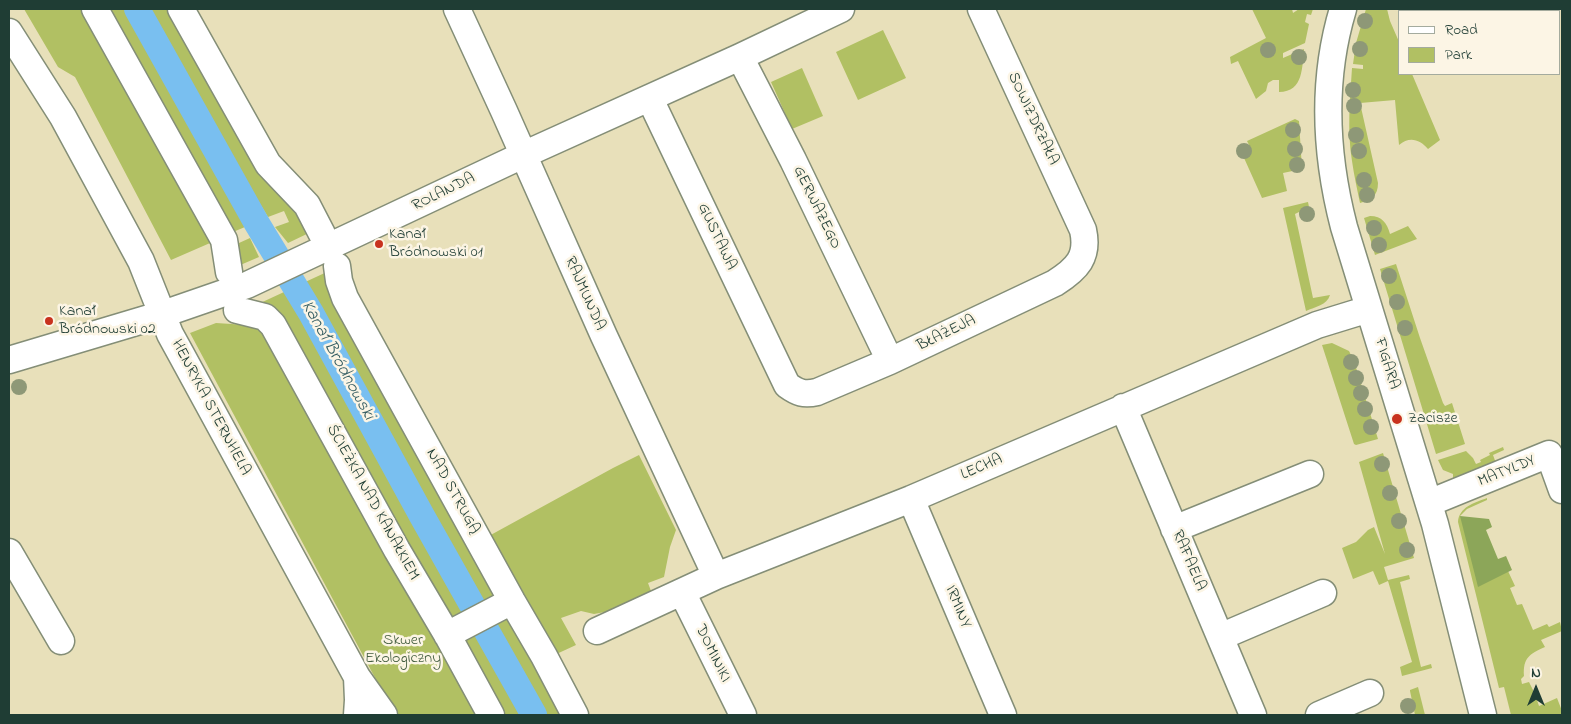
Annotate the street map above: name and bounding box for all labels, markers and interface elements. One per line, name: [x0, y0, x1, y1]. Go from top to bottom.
legend: [1398, 10, 1561, 75]
text: Road: [1445, 19, 1478, 41]
text: Park: [1445, 44, 1472, 66]
street label: SOWIZDRZAŁA: [1002, 69, 1062, 169]
street label: GERWAZEGO: [788, 163, 844, 253]
street label: ROLANDA: [409, 170, 479, 216]
street label: GUSTAWA: [692, 200, 740, 274]
place label: Kanał Bródnowski 01: [389, 225, 483, 263]
marker: Kanał Bródnowski 01: [373, 238, 385, 250]
street label: RAJMUNDA: [559, 254, 609, 334]
water label: Kanał Bródnowski: [295, 298, 379, 424]
place label: Kanał Bródnowski 02: [59, 302, 156, 340]
street label: BŁAŻEJA: [914, 312, 980, 356]
marker: Kanał Bródnowski 02: [43, 315, 55, 327]
street label: FIGARA: [1369, 336, 1403, 392]
street label: HENRYKA STERNHELA: [166, 337, 254, 479]
place label: Zacisze: [1408, 409, 1458, 429]
marker: Zacisze: [1390, 412, 1404, 426]
street label: ŚCIEŻKA NAD KANAŁKIEM: [321, 422, 423, 584]
street label: NAD STRUGĄ: [421, 446, 483, 538]
street label: LECHA: [958, 451, 1006, 485]
street label: MATYLDY: [1476, 452, 1538, 492]
street label: RAFAELA: [1167, 528, 1209, 594]
street label: IRMINY: [940, 583, 974, 631]
street label: DOMINIKI: [690, 622, 734, 686]
park label: Skwer Ekologiczny: [365, 631, 441, 669]
text: N: [1531, 663, 1541, 684]
north arrow: [1511, 664, 1561, 714]

